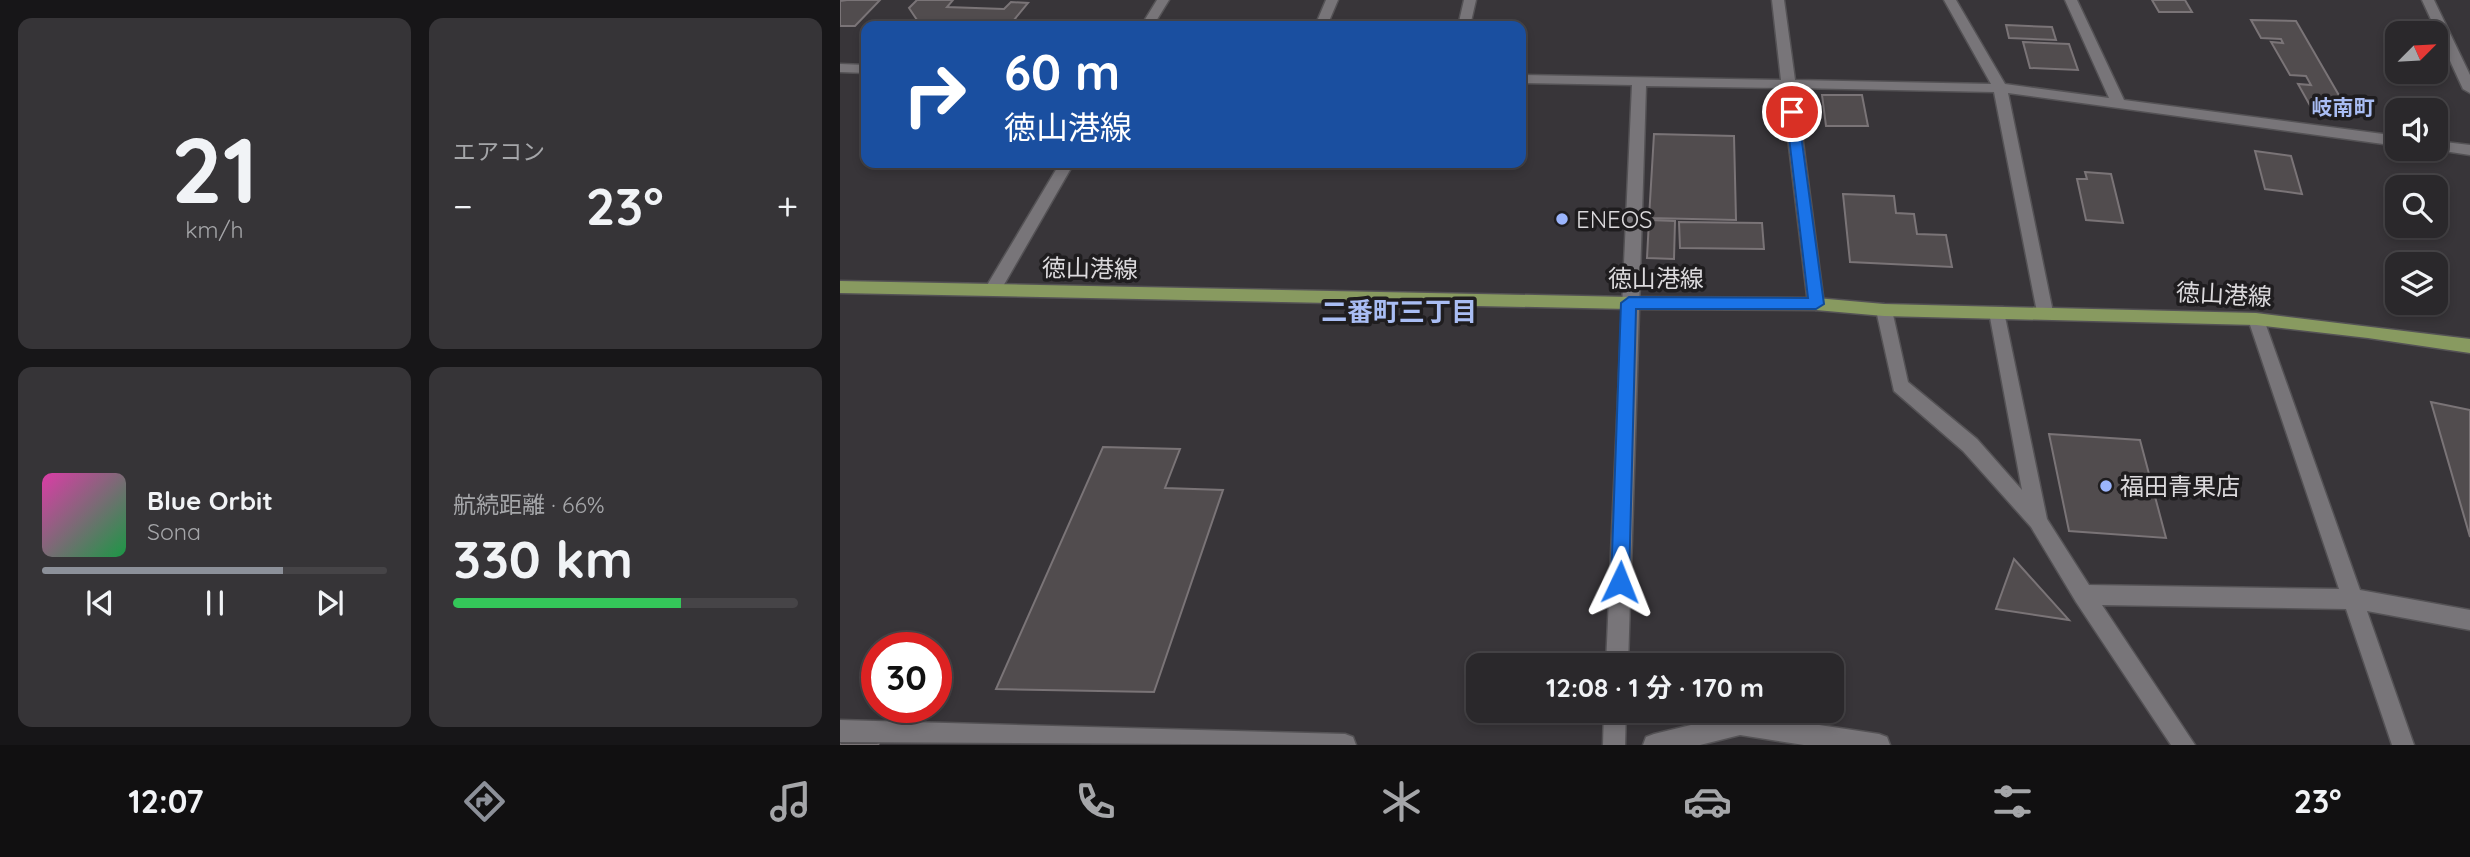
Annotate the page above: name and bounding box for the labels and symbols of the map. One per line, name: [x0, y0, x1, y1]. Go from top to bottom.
north arrow: [2385, 21, 2448, 84]
pin: [1762, 82, 1822, 142]
district label: 岐南町: [2312, 94, 2375, 120]
place label: ENEOS: [1576, 204, 1653, 234]
marker: ENEOS: [1554, 211, 1570, 227]
street label: 徳山港線: [1042, 252, 1138, 284]
street label: 徳山港線: [1608, 263, 1704, 293]
street label: 徳山港線: [2175, 277, 2273, 311]
district label: 二番町三丁目: [1321, 295, 1477, 328]
place label: 福田青果店: [2120, 471, 2240, 501]
marker: 福田青果店: [2098, 478, 2114, 494]
position arrow: [1583, 545, 1657, 619]
speed limit sign: 30: [861, 632, 952, 723]

